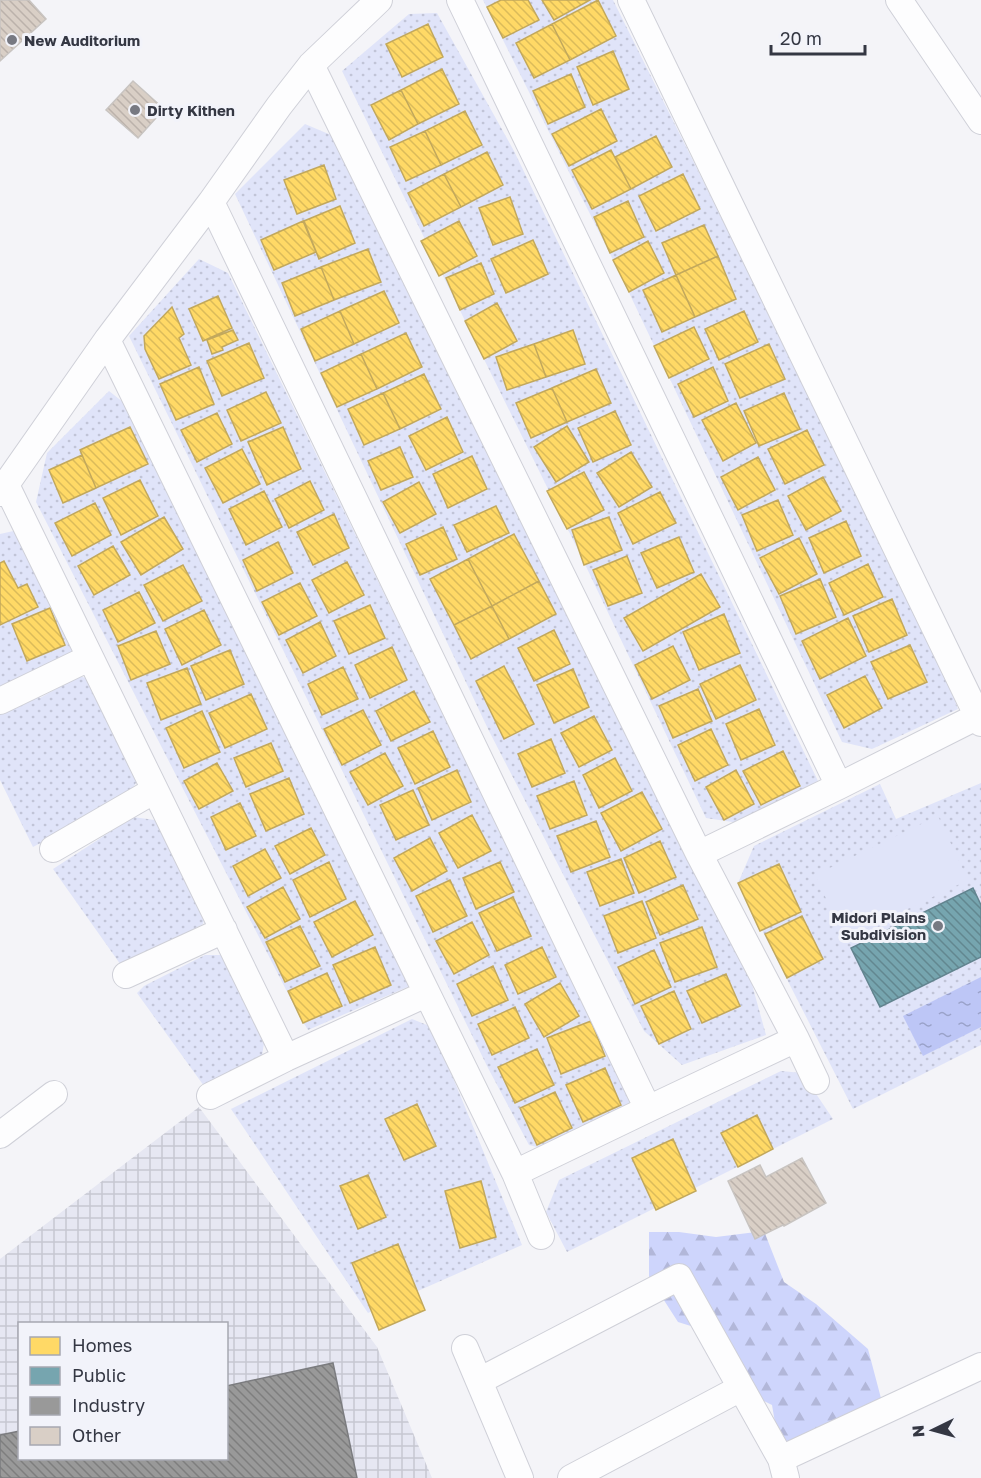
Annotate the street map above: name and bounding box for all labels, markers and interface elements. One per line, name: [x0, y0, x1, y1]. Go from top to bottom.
scale bar: [771, 18, 866, 56]
text: 20 m: [780, 27, 822, 49]
place label: New Auditorium: [24, 31, 140, 49]
marker: New Auditorium: [5, 33, 19, 47]
place label: Dirty Kithen: [147, 101, 235, 119]
marker: Dirty Kithen: [128, 103, 142, 117]
place label: Midori Plains Subdivision: [831, 908, 926, 943]
marker: Midori Plains Subdivision: [931, 919, 945, 933]
legend: [18, 1322, 228, 1460]
text: Homes: [72, 1334, 132, 1356]
text: Public: [72, 1364, 126, 1386]
text: Industry: [72, 1394, 145, 1416]
north arrow: [903, 1400, 963, 1460]
text: Other: [72, 1424, 121, 1446]
text: N: [908, 1424, 929, 1438]

